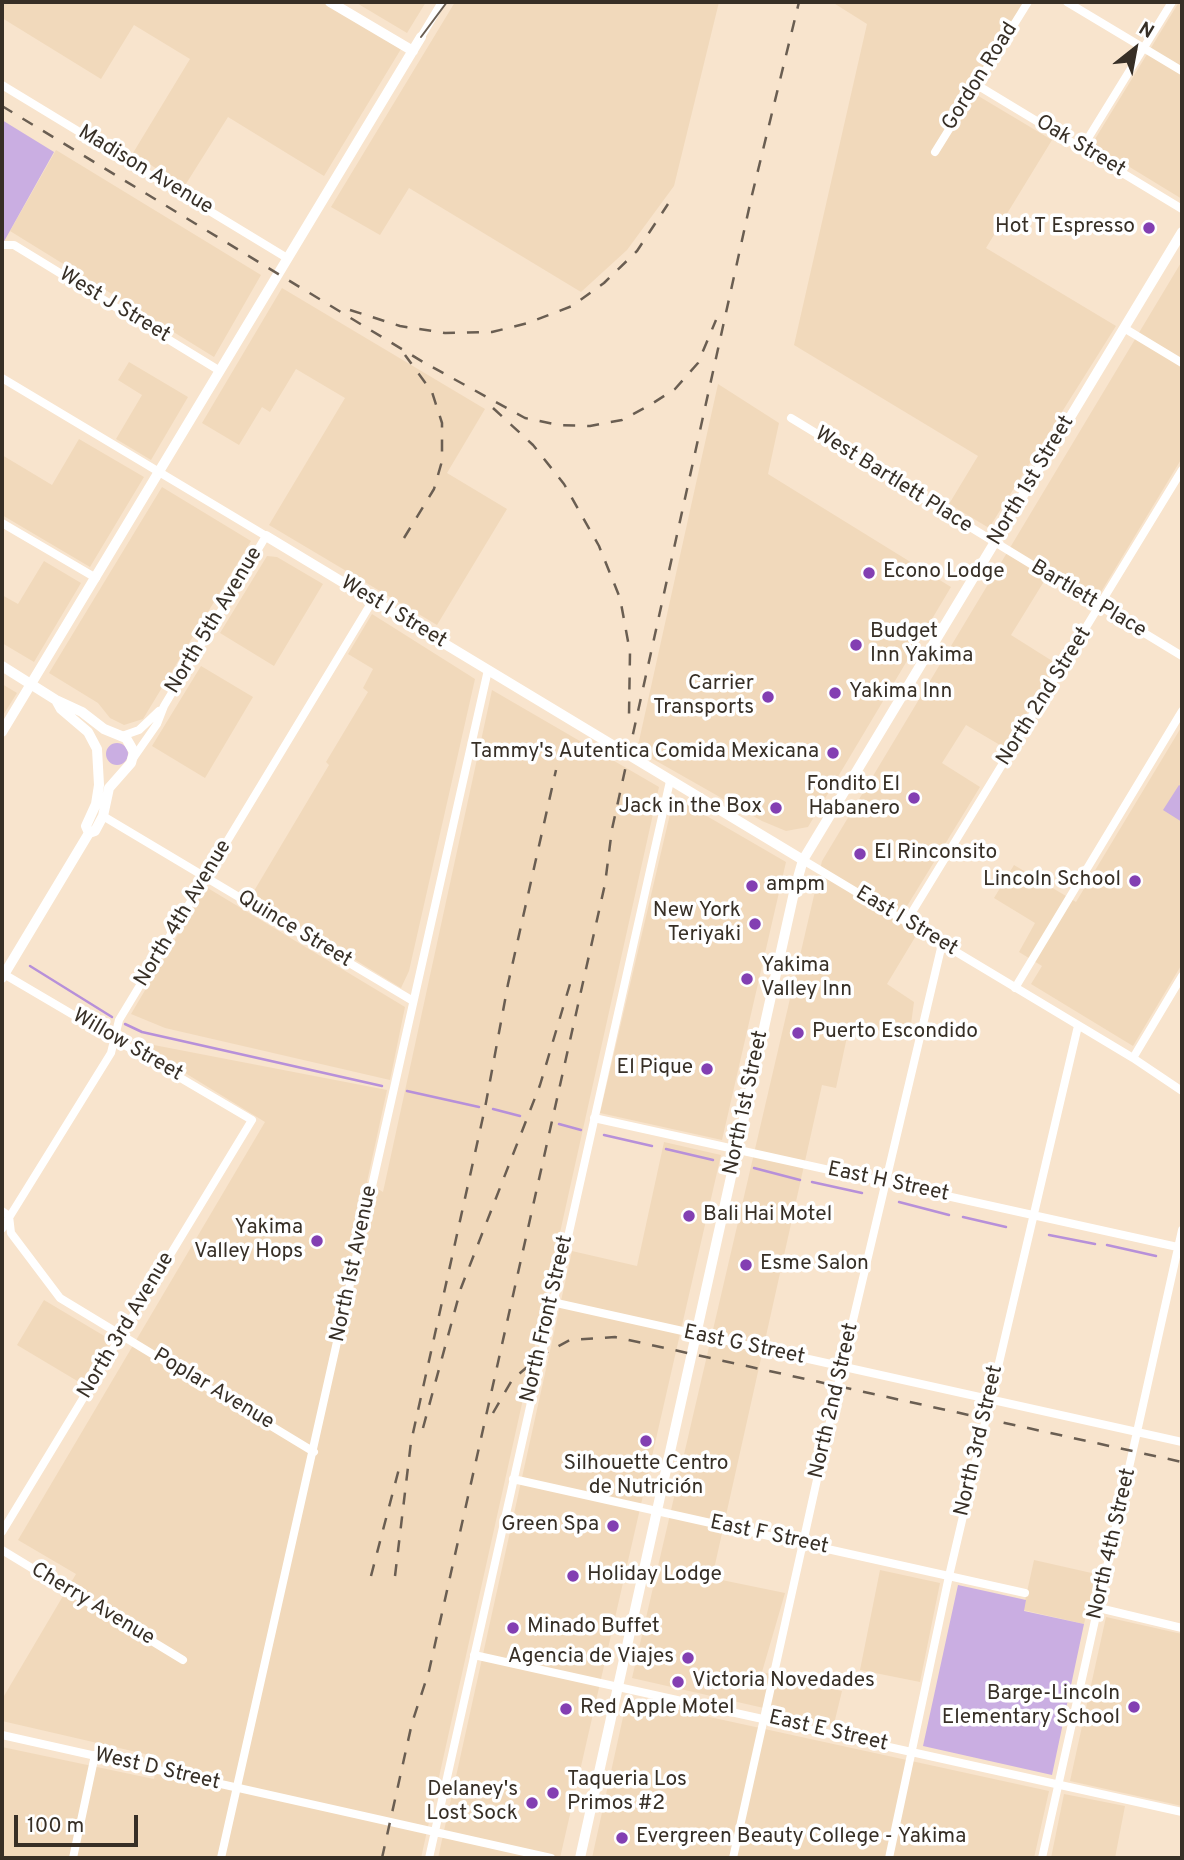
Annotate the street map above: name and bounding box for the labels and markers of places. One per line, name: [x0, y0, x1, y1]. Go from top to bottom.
place label: Hot T Espresso: [995, 215, 1135, 241]
marker: Hot T Espresso: [1141, 220, 1157, 236]
place label: Econo Lodge: [883, 560, 1005, 586]
marker: Econo Lodge: [861, 565, 877, 581]
place label: Budget Inn Yakima: [870, 620, 973, 670]
marker: Budget Inn Yakima: [848, 637, 864, 653]
place label: Carrier Transports: [653, 672, 754, 722]
place label: Yakima Inn: [849, 680, 952, 706]
marker: Yakima Inn: [827, 685, 843, 701]
marker: Carrier Transports: [760, 689, 776, 705]
place label: Tammy's Autentica Comida Mexicana: [470, 740, 819, 766]
marker: Tammy's Autentica Comida Mexicana: [825, 745, 841, 761]
place label: Fondito El Habanero: [807, 773, 900, 823]
marker: Fondito El Habanero: [906, 790, 922, 806]
place label: Jack in the Box: [619, 795, 762, 821]
marker: Jack in the Box: [768, 800, 784, 816]
place label: El Rinconsito: [874, 841, 997, 867]
marker: El Rinconsito: [852, 846, 868, 862]
place label: Lincoln School: [983, 868, 1121, 894]
place label: ampm: [766, 873, 825, 899]
marker: Lincoln School: [1127, 873, 1143, 889]
marker: ampm: [744, 878, 760, 894]
place label: New York Teriyaki: [653, 899, 741, 949]
marker: New York Teriyaki: [747, 916, 763, 932]
place label: Yakima Valley Inn: [761, 954, 852, 1004]
marker: Yakima Valley Inn: [739, 971, 755, 987]
place label: Puerto Escondido: [812, 1020, 978, 1046]
marker: Puerto Escondido: [790, 1025, 806, 1041]
place label: El Pique: [617, 1056, 693, 1082]
marker: El Pique: [699, 1061, 715, 1077]
place label: Bali Hai Motel: [703, 1203, 832, 1229]
marker: Bali Hai Motel: [681, 1208, 697, 1224]
place label: Yakima Valley Hops: [194, 1216, 303, 1266]
marker: Yakima Valley Hops: [309, 1233, 325, 1249]
place label: Esme Salon: [760, 1252, 869, 1278]
marker: Esme Salon: [738, 1257, 754, 1273]
marker: Silhouette Centro de Nutrición: [638, 1433, 654, 1449]
place label: Silhouette Centro de Nutrición: [564, 1452, 728, 1502]
place label: Green Spa: [501, 1513, 599, 1539]
marker: Green Spa: [605, 1518, 621, 1534]
place label: Holiday Lodge: [587, 1563, 722, 1589]
marker: Holiday Lodge: [565, 1568, 581, 1584]
place label: Minado Buffet: [527, 1615, 660, 1641]
marker: Minado Buffet: [505, 1620, 521, 1636]
place label: Agencia de Viajes: [508, 1645, 674, 1671]
marker: Agencia de Viajes: [680, 1650, 696, 1666]
place label: Victoria Novedades: [692, 1669, 875, 1695]
marker: Victoria Novedades: [670, 1674, 686, 1690]
place label: Barge-Lincoln Elementary School: [942, 1682, 1120, 1732]
place label: Red Apple Motel: [580, 1696, 734, 1722]
marker: Barge-Lincoln Elementary School: [1126, 1699, 1142, 1715]
marker: Red Apple Motel: [558, 1701, 574, 1717]
place label: Taqueria Los Primos #2: [567, 1768, 687, 1818]
place label: Delaney's Lost Sock: [426, 1778, 518, 1828]
marker: Taqueria Los Primos #2: [545, 1785, 561, 1801]
marker: Delaney's Lost Sock: [524, 1795, 540, 1811]
place label: Evergreen Beauty College - Yakima: [636, 1825, 966, 1851]
marker: Evergreen Beauty College - Yakima: [614, 1830, 630, 1846]

